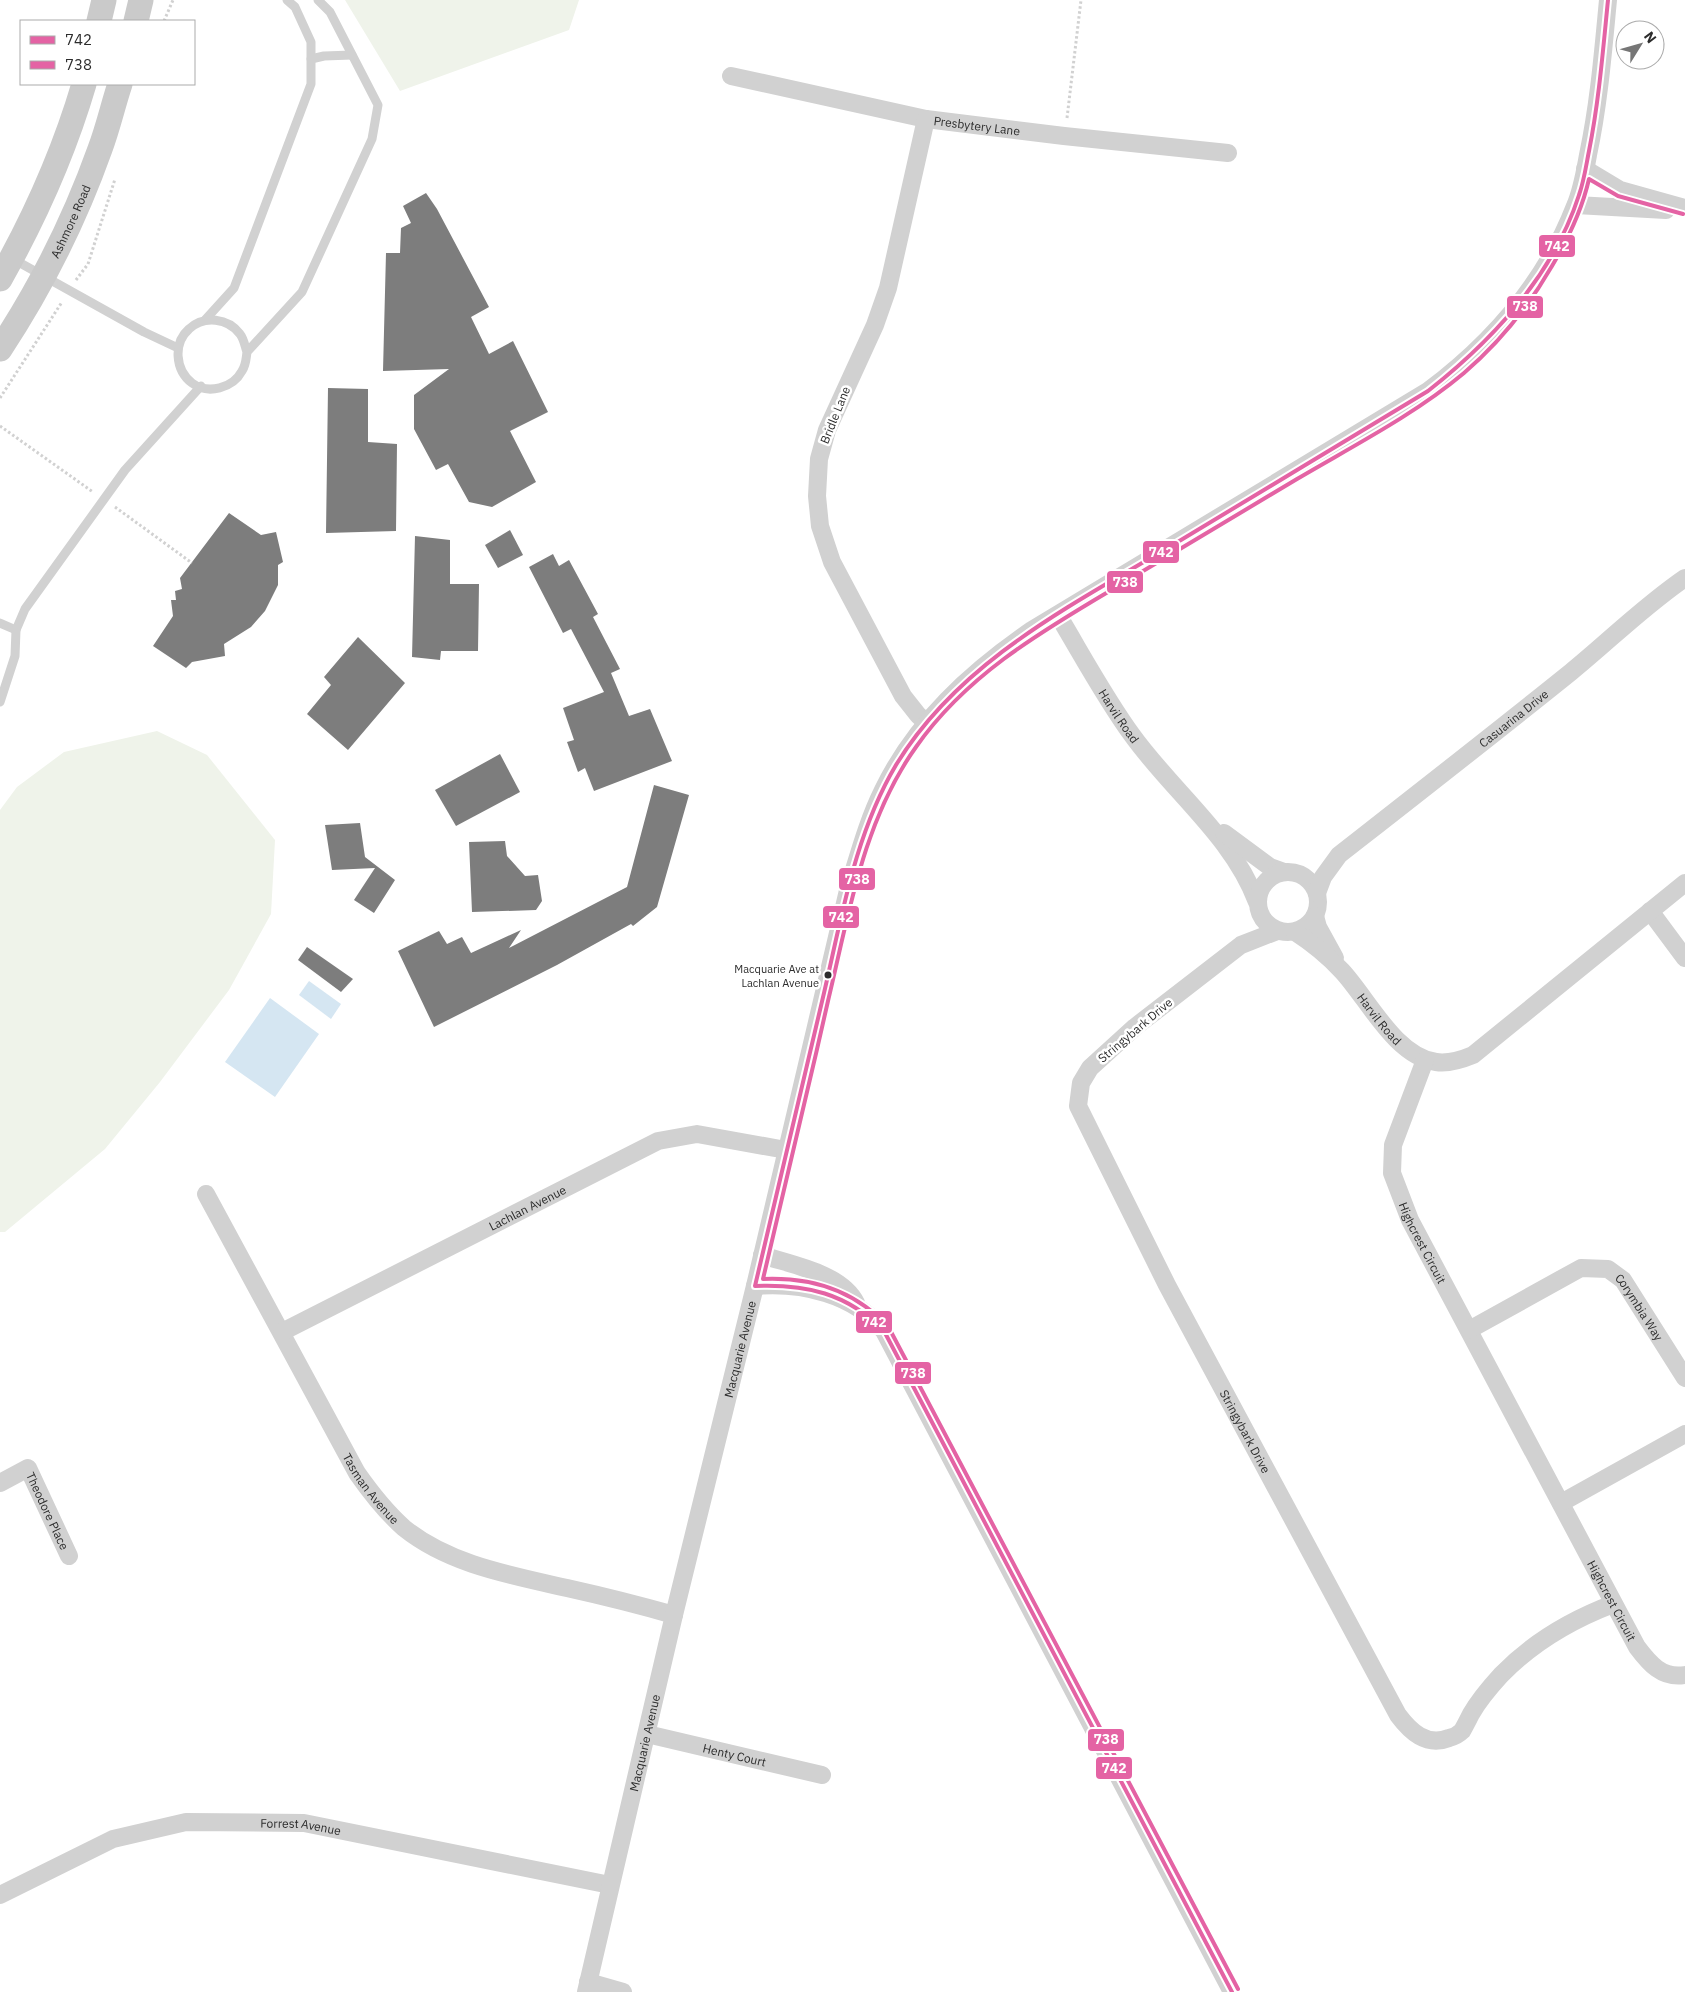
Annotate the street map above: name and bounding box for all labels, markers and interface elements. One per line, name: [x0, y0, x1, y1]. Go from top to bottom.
legend: [20, 20, 195, 85]
north arrow: [1615, 20, 1665, 70]
text: N: [1640, 28, 1661, 47]
text: 742: [65, 30, 92, 49]
text: 738: [65, 55, 92, 74]
street label: Presbytery Lane: [933, 113, 1021, 138]
street label: Ashmore Road: [47, 182, 93, 260]
line badge: 742: [1538, 234, 1576, 258]
text: 742: [1544, 237, 1570, 255]
line badge: 738: [1506, 295, 1544, 319]
text: 738: [1512, 297, 1538, 315]
street label: Bridle Lane: [817, 384, 853, 446]
line badge: 742: [1142, 540, 1180, 564]
text: 742: [1148, 543, 1174, 561]
line badge: 738: [1106, 570, 1144, 594]
text: 738: [1112, 573, 1138, 591]
street label: Harvil Road: [1096, 686, 1143, 746]
street label: Casuarina Drive: [1476, 686, 1551, 750]
line badge: 738: [838, 867, 876, 891]
text: 738: [844, 870, 870, 888]
line badge: 742: [822, 905, 860, 929]
text: 742: [828, 908, 854, 926]
place label: Macquarie Ave at Lachlan Avenue: [734, 962, 819, 990]
marker: Macquarie Ave at Lachlan Avenue: [823, 970, 833, 980]
street label: Harvil Road: [1354, 990, 1405, 1048]
street label: Stringybark Drive: [1095, 994, 1176, 1065]
street label: Lachlan Avenue: [486, 1181, 569, 1233]
street label: Highcrest Circuit: [1396, 1200, 1450, 1286]
street label: Corymbia Way: [1613, 1270, 1667, 1343]
street label: Macquarie Avenue: [720, 1299, 759, 1399]
line badge: 742: [855, 1310, 893, 1334]
text: 742: [861, 1313, 887, 1331]
line badge: 738: [894, 1361, 932, 1385]
text: 738: [900, 1364, 926, 1382]
street label: Stringybark Drive: [1217, 1387, 1274, 1476]
street label: Tasman Avenue: [340, 1450, 403, 1527]
street label: Theodore Place: [23, 1470, 73, 1552]
street label: Highcrest Circuit: [1585, 1557, 1640, 1643]
street label: Macquarie Avenue: [626, 1692, 663, 1793]
line badge: 738: [1087, 1728, 1125, 1752]
text: 738: [1093, 1730, 1119, 1748]
street label: Henty Court: [701, 1740, 768, 1769]
line badge: 742: [1095, 1756, 1133, 1780]
text: 742: [1101, 1759, 1127, 1777]
street label: Forrest Avenue: [260, 1815, 343, 1838]

